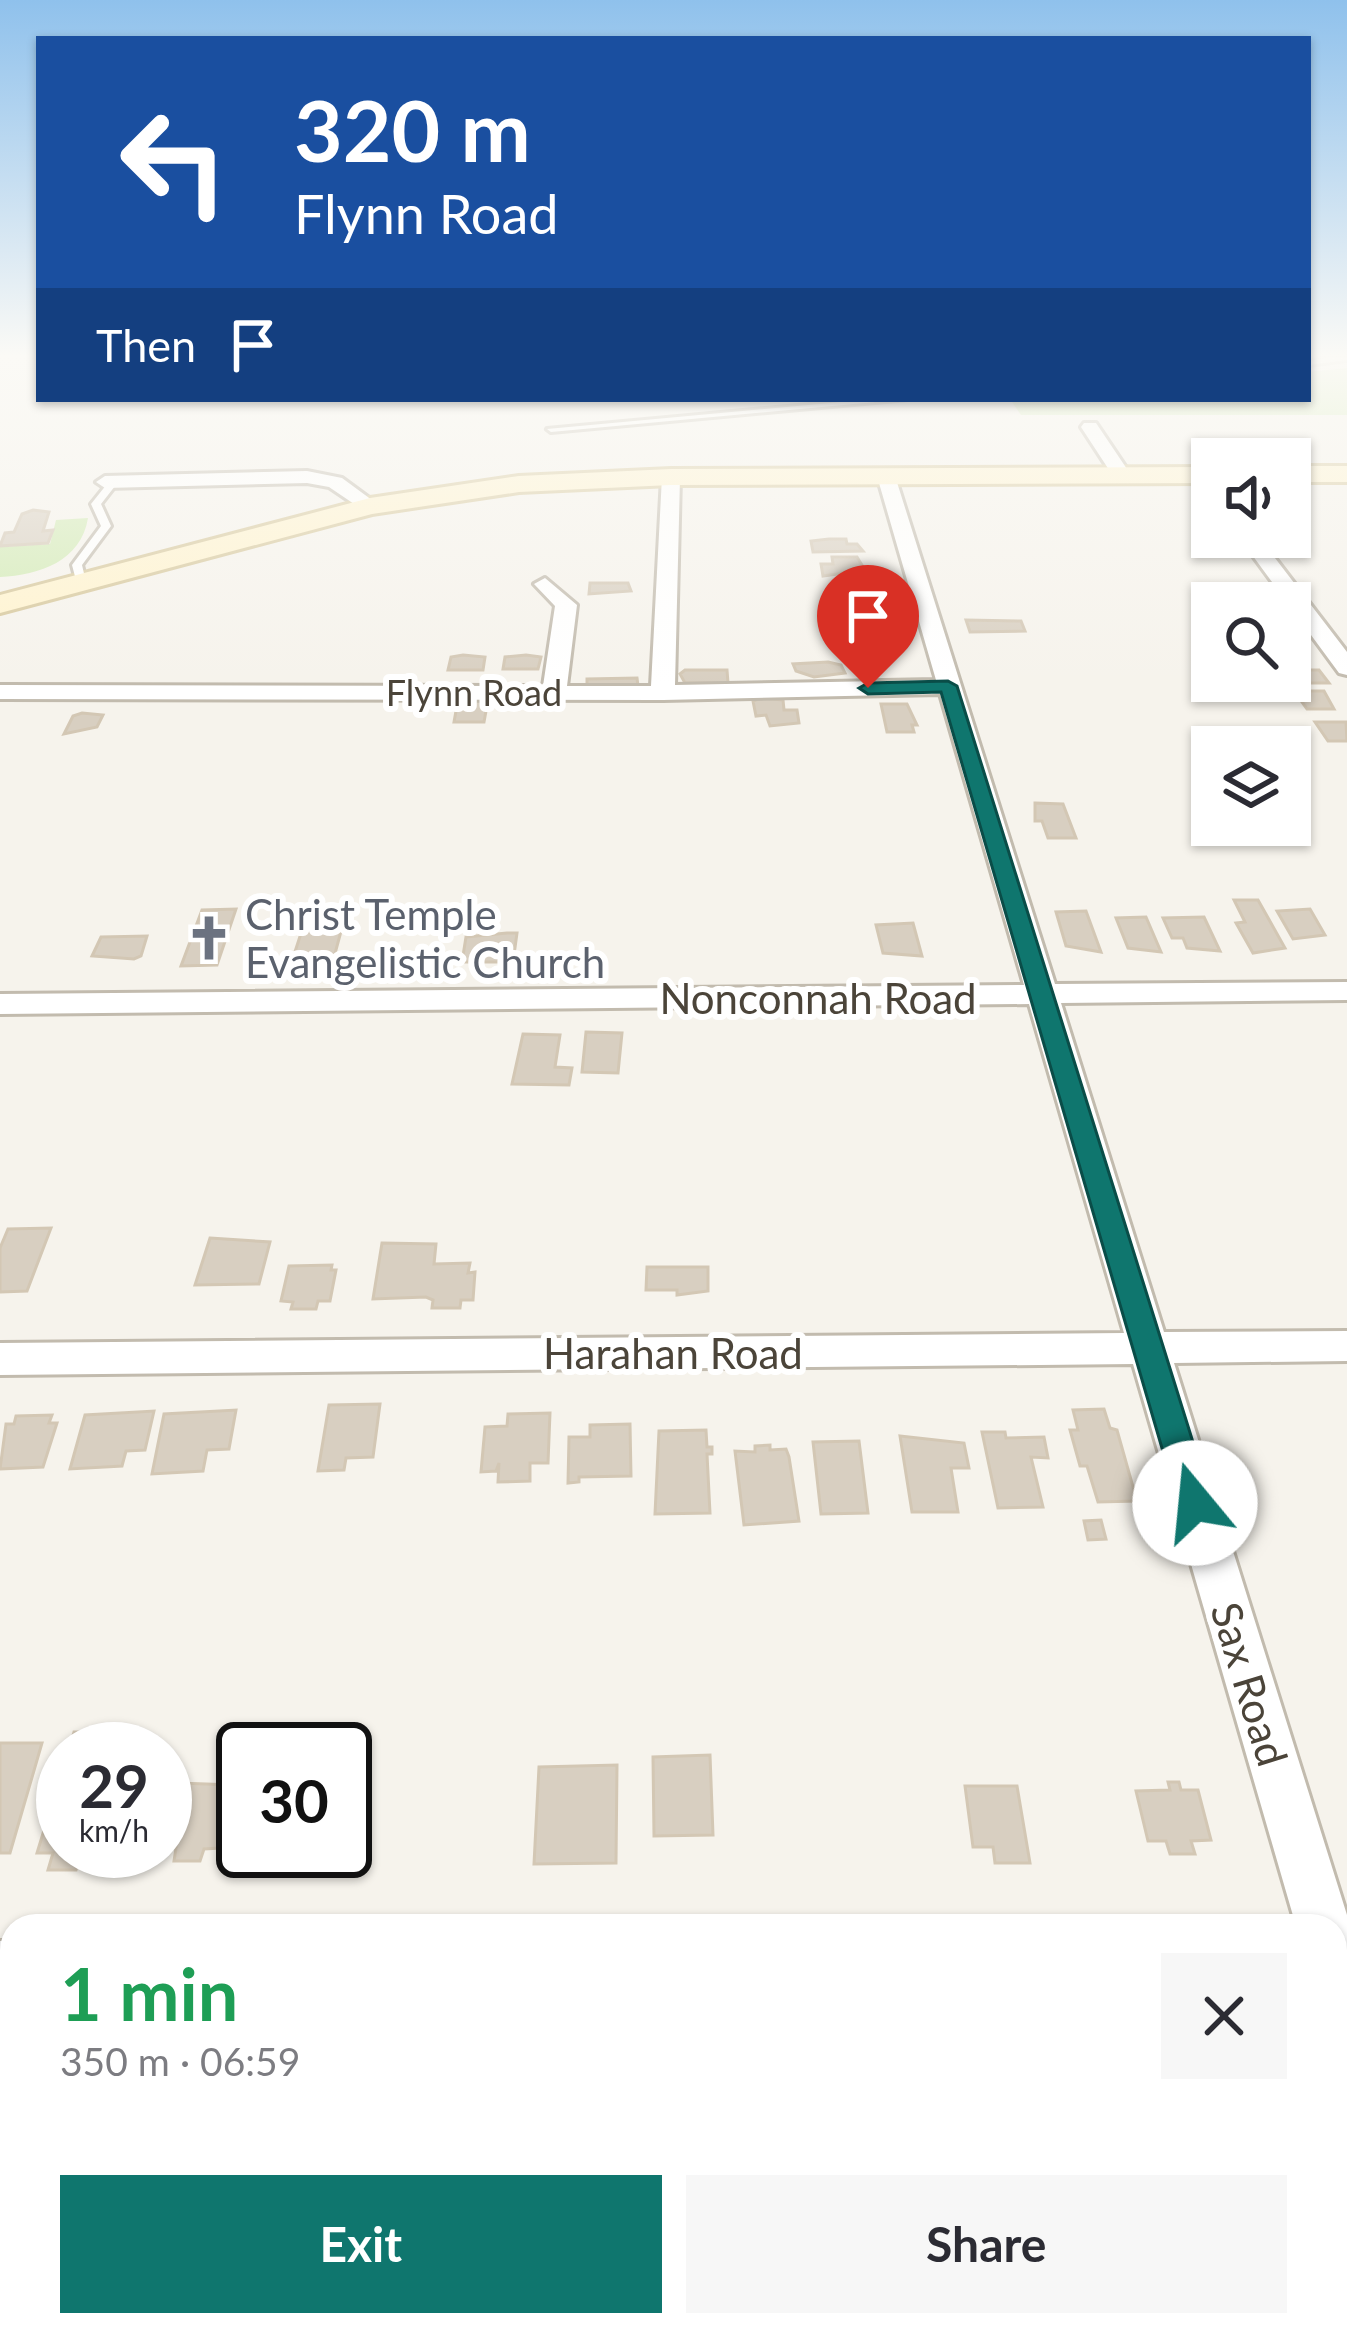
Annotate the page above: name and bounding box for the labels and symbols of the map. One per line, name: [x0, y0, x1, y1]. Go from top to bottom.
pin: [817, 565, 919, 688]
street label: Flynn Road: [386, 670, 562, 714]
place label: Christ Temple Evangelistic Church: [245, 889, 605, 987]
church icon: Christ Temple Evangelistic Church: [184, 913, 234, 963]
street label: Nonconnah Road: [659, 973, 977, 1023]
street label: Harahan Road: [543, 1328, 803, 1378]
position arrow: [1132, 1440, 1258, 1566]
street label: Sax Road: [1202, 1596, 1298, 1772]
speed limit sign: 30: [216, 1722, 372, 1878]

